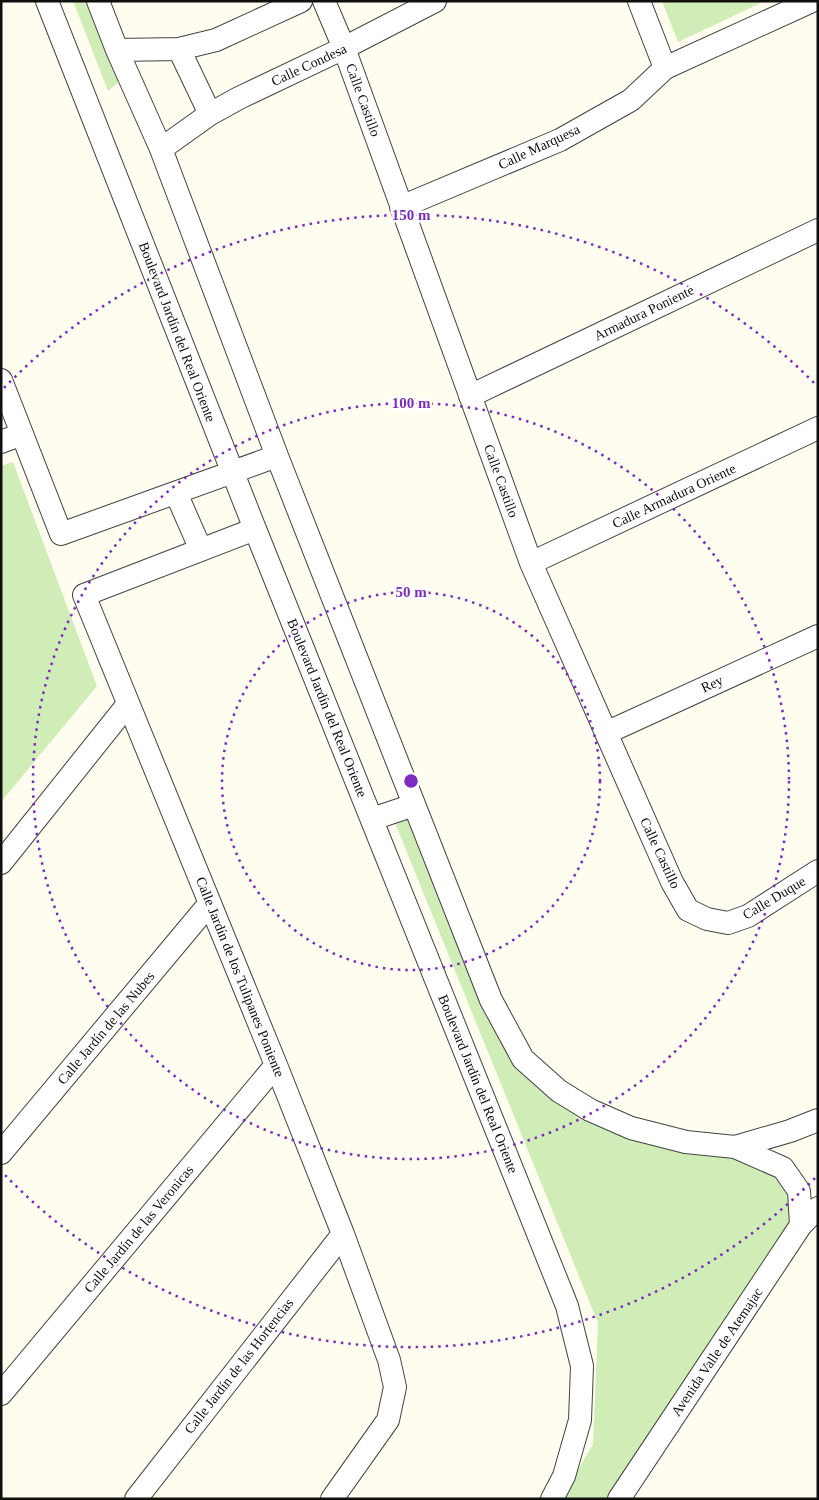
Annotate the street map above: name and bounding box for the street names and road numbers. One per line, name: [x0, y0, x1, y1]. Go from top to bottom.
street label: Calle Condesa: [269, 41, 350, 89]
street label: Calle Castillo: [343, 61, 383, 139]
street label: Calle Marquesa: [496, 121, 583, 172]
street label: Boulevard Jardín del Real Oriente: [136, 240, 218, 424]
street label: Armadura Poniente: [592, 282, 696, 344]
street label: Calle Castillo: [481, 442, 521, 520]
street label: Calle Armadura Oriente: [610, 461, 738, 531]
street label: Boulevard Jardín del Real Oriente: [284, 617, 370, 799]
street label: Rey: [699, 672, 725, 696]
street label: Calle Castillo: [637, 815, 683, 891]
street label: Calle Duque: [740, 873, 808, 923]
street label: Calle Jardín de los Tulipanes Poniente: [193, 875, 287, 1079]
street label: Calle Jardín de las Nubes: [55, 969, 157, 1087]
street label: Boulevard Jardín del Real Oriente: [435, 993, 521, 1175]
street label: Calle Jardín de las Veronicas: [81, 1162, 197, 1296]
street label: Avenida Valle de Atemajac: [668, 1285, 766, 1419]
street label: Calle Jardín de las Hortencias: [182, 1296, 296, 1436]

